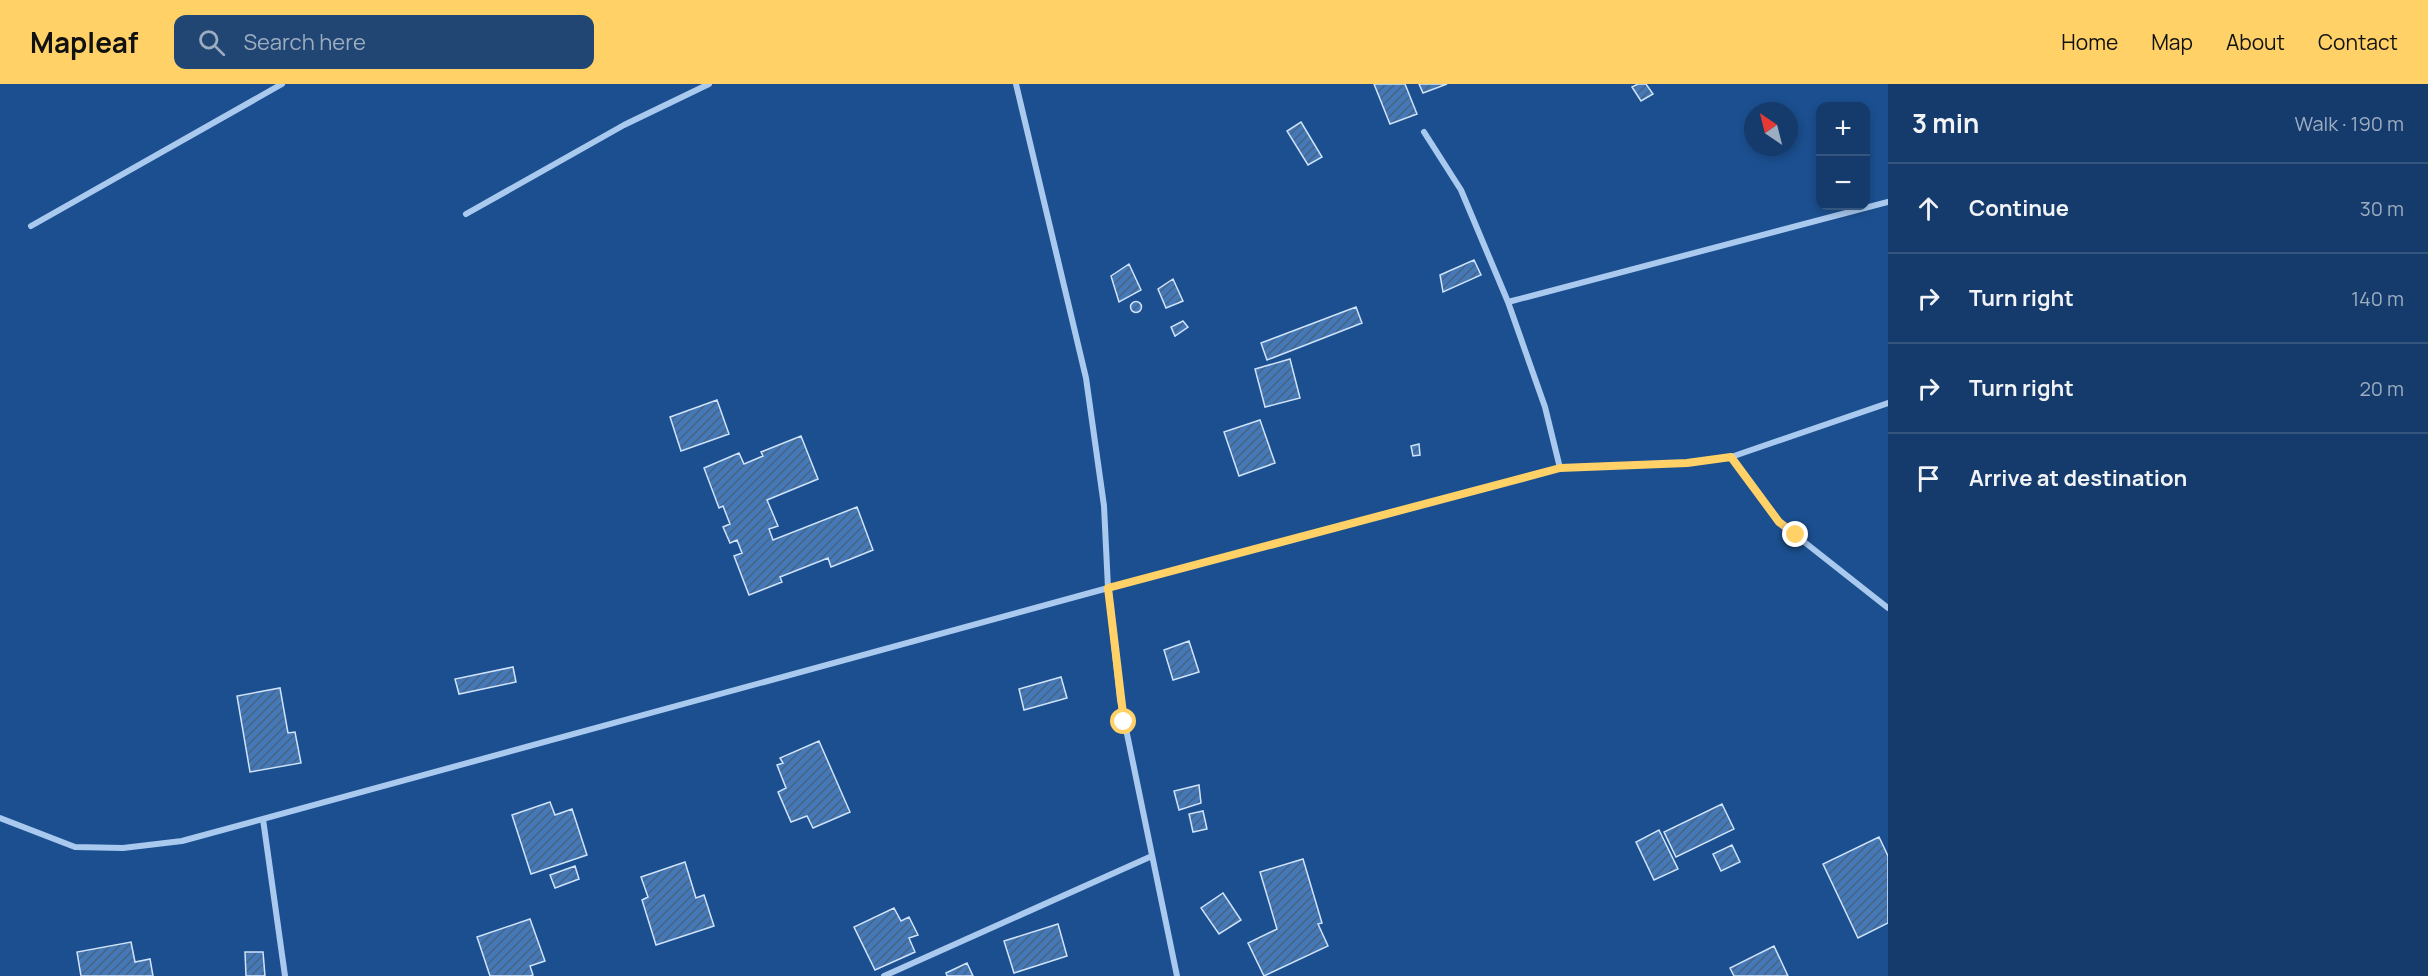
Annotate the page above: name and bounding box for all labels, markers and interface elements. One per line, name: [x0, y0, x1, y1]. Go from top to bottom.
search box: [174, 15, 594, 69]
text: Mapleaf: [30, 23, 138, 61]
icon: search: [195, 26, 228, 59]
text: Search here: [243, 27, 366, 57]
text: Home: [2061, 28, 2118, 56]
text: Map: [2151, 28, 2193, 56]
text: About: [2226, 28, 2285, 56]
text: Contact: [2318, 28, 2398, 56]
north arrow: [1744, 102, 1798, 156]
map controls: [1816, 102, 1870, 210]
button: +: [1816, 102, 1870, 156]
text: 3 min: [1912, 105, 1979, 141]
text: Walk · 190 m: [2295, 110, 2404, 137]
button: −: [1816, 156, 1870, 210]
icon: ahead: [1912, 192, 1945, 225]
text: Continue: [1969, 193, 2069, 223]
text: 30 m: [2360, 195, 2404, 222]
icon: right: [1912, 282, 1945, 315]
text: Turn right: [1969, 283, 2074, 313]
text: 140 m: [2351, 285, 2404, 312]
icon: right: [1912, 372, 1945, 405]
text: Turn right: [1969, 373, 2074, 403]
text: 20 m: [2359, 375, 2404, 402]
icon: arrive: [1912, 462, 1945, 495]
text: Arrive at destination: [1969, 463, 2187, 493]
route end: [1782, 521, 1808, 547]
route start: [1110, 708, 1136, 734]

